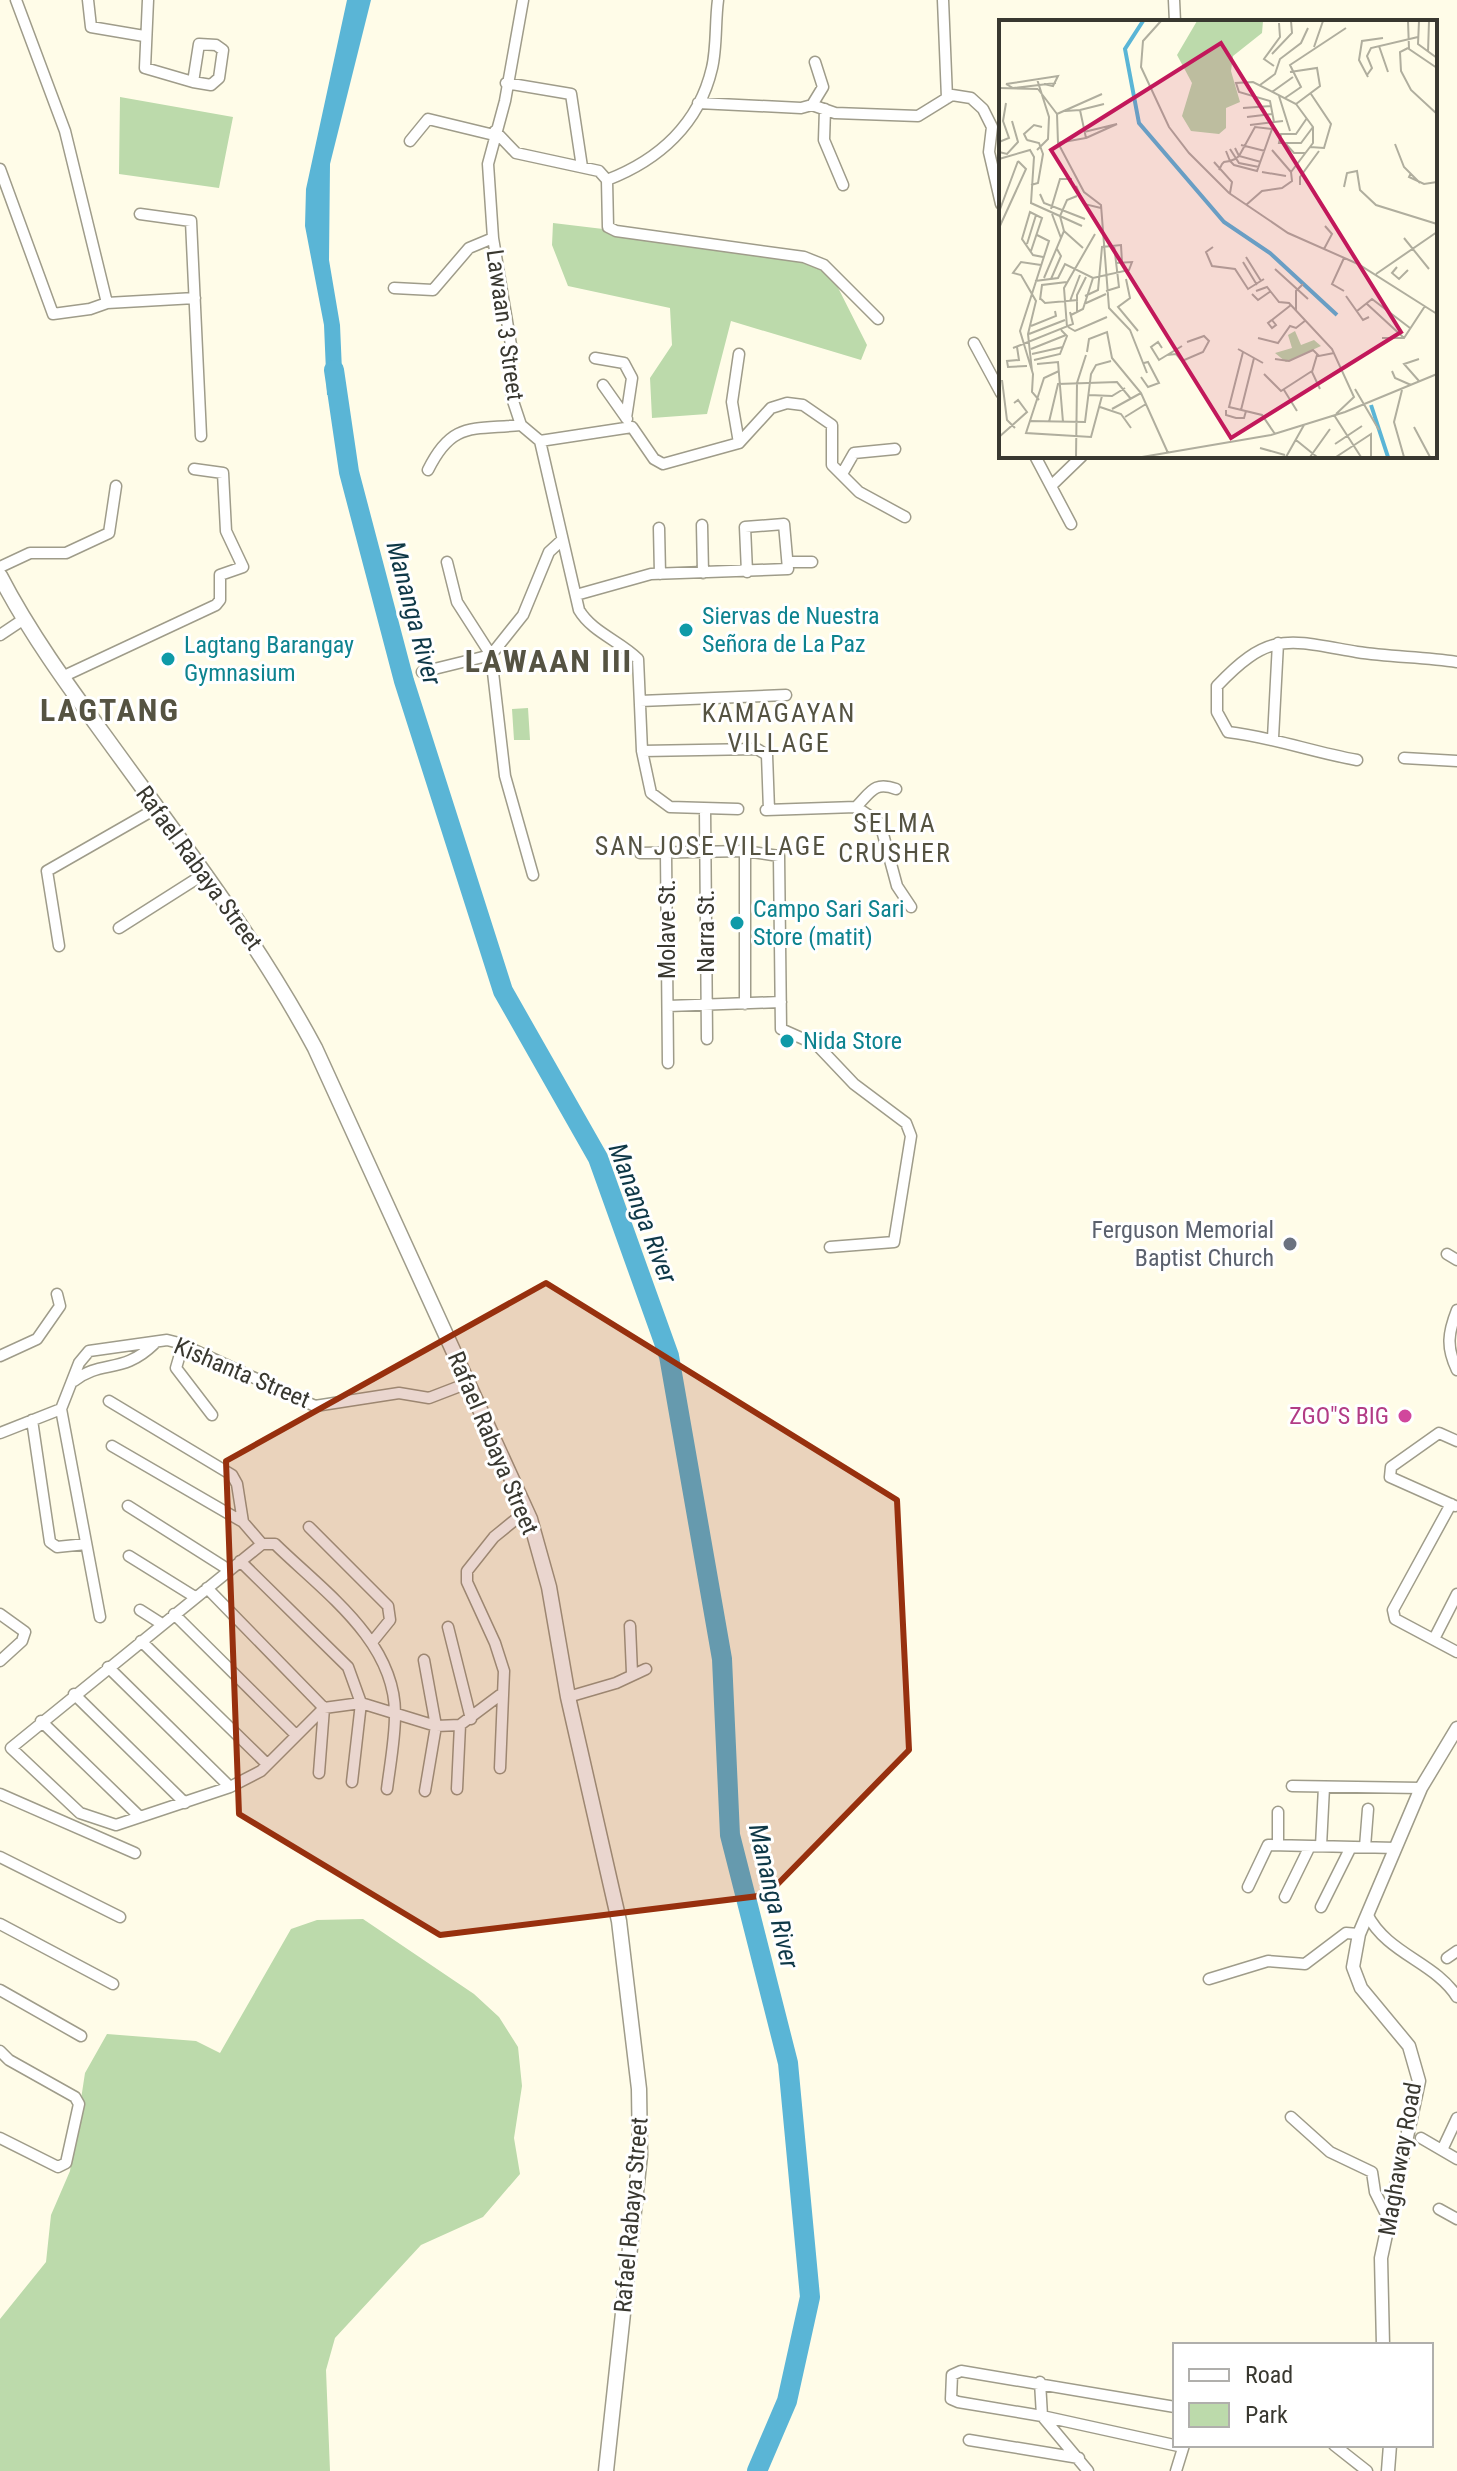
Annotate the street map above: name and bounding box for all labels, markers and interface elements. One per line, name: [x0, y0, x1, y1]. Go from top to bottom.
inset map: [999, 20, 1437, 458]
street label: Lawaan 3 Street: [481, 248, 529, 402]
water label: Mananga River: [380, 538, 448, 689]
place label: Siervas de Nuestra Señora de La Paz: [702, 602, 880, 658]
marker: Siervas de Nuestra Señora de La Paz: [677, 621, 695, 639]
place label: Lagtang Barangay Gymnasium: [184, 631, 354, 687]
district label: LAWAAN III: [465, 642, 633, 680]
marker: Lagtang Barangay Gymnasium: [159, 650, 177, 668]
district label: LAGTANG: [40, 691, 180, 729]
district label: KAMAGAYAN VILLAGE: [702, 698, 856, 758]
street label: Rafael Rabaya Street: [130, 780, 268, 956]
district label: SELMA CRUSHER: [838, 808, 952, 868]
district label: SAN JOSE VILLAGE: [595, 831, 827, 861]
street label: Molave St.: [653, 879, 681, 979]
street label: Narra St.: [692, 889, 720, 973]
place label: Campo Sari Sari Store (matit): [753, 895, 905, 951]
marker: Campo Sari Sari Store (matit): [728, 914, 746, 932]
place label: Nida Store: [803, 1027, 902, 1055]
marker: Nida Store: [778, 1032, 796, 1050]
water label: Mananga River: [603, 1139, 684, 1288]
place label: Ferguson Memorial Baptist Church: [1091, 1216, 1274, 1272]
marker: Ferguson Memorial Baptist Church: [1281, 1235, 1299, 1253]
street label: Kishanta Street: [170, 1332, 314, 1414]
street label: Rafael Rabaya Street: [442, 1347, 544, 1539]
place label: ZGO"S BIG: [1289, 1402, 1389, 1430]
marker: ZGO"S BIG: [1396, 1407, 1414, 1425]
water label: Mananga River: [743, 1821, 805, 1972]
street label: Maghaway Road: [1373, 2080, 1427, 2238]
street label: Rafael Rabaya Street: [609, 2116, 653, 2314]
legend: [1173, 2343, 1433, 2447]
text: Road: [1245, 2361, 1293, 2389]
text: Park: [1245, 2401, 1288, 2429]

